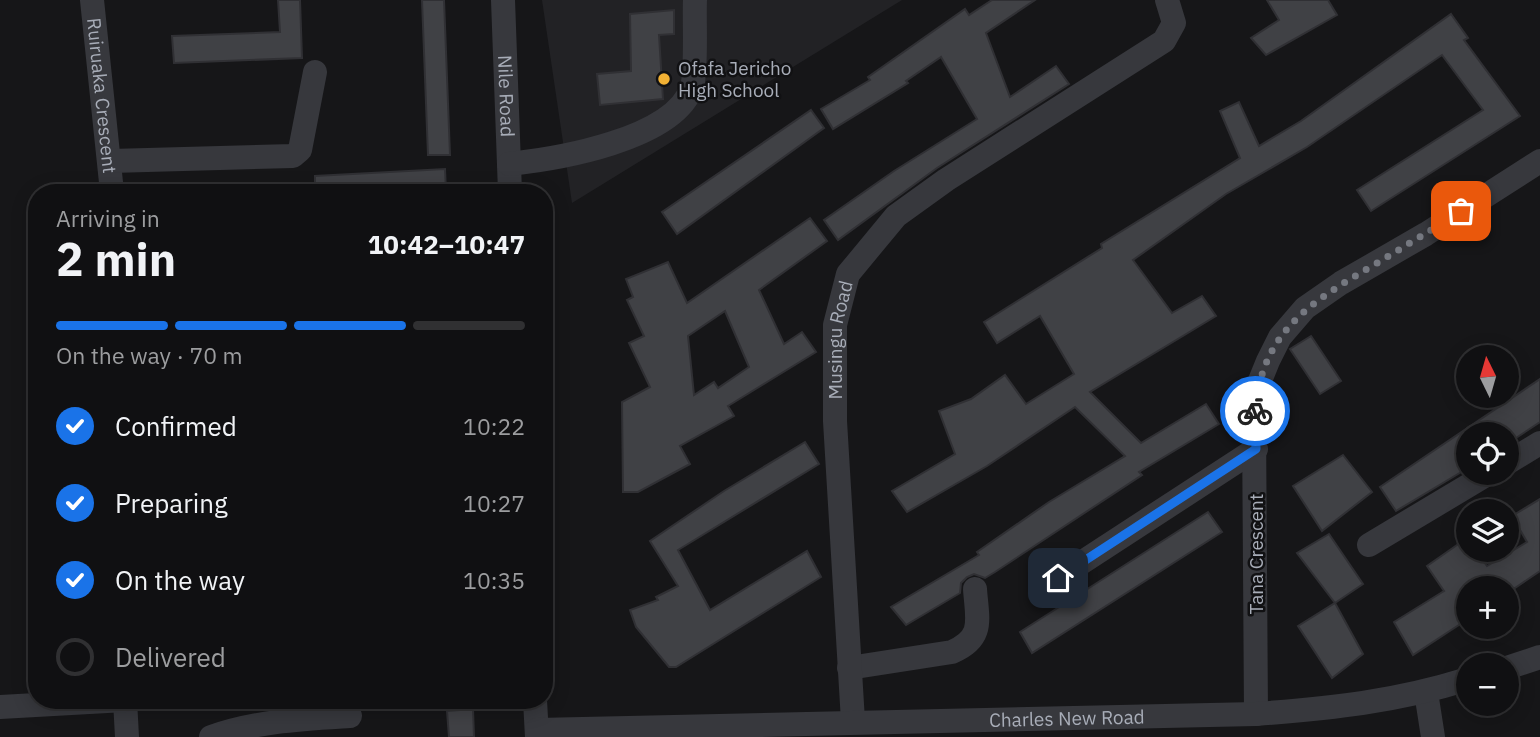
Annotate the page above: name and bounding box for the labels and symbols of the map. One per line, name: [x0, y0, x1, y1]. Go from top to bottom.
street label: Ruiruaka Crescent: [82, 17, 122, 174]
street label: Nile Road: [493, 55, 520, 137]
place label: Ofafa Jericho High School: [678, 56, 791, 102]
marker: Ofafa Jericho High School: [656, 71, 672, 87]
pin: [1431, 181, 1491, 241]
street label: Musingu Road: [823, 278, 858, 400]
north arrow: [1456, 345, 1519, 408]
courier: [1220, 376, 1290, 446]
street label: Tana Crescent: [1244, 494, 1268, 614]
pin: [1028, 548, 1088, 608]
street label: Charles New Road: [989, 704, 1145, 732]

